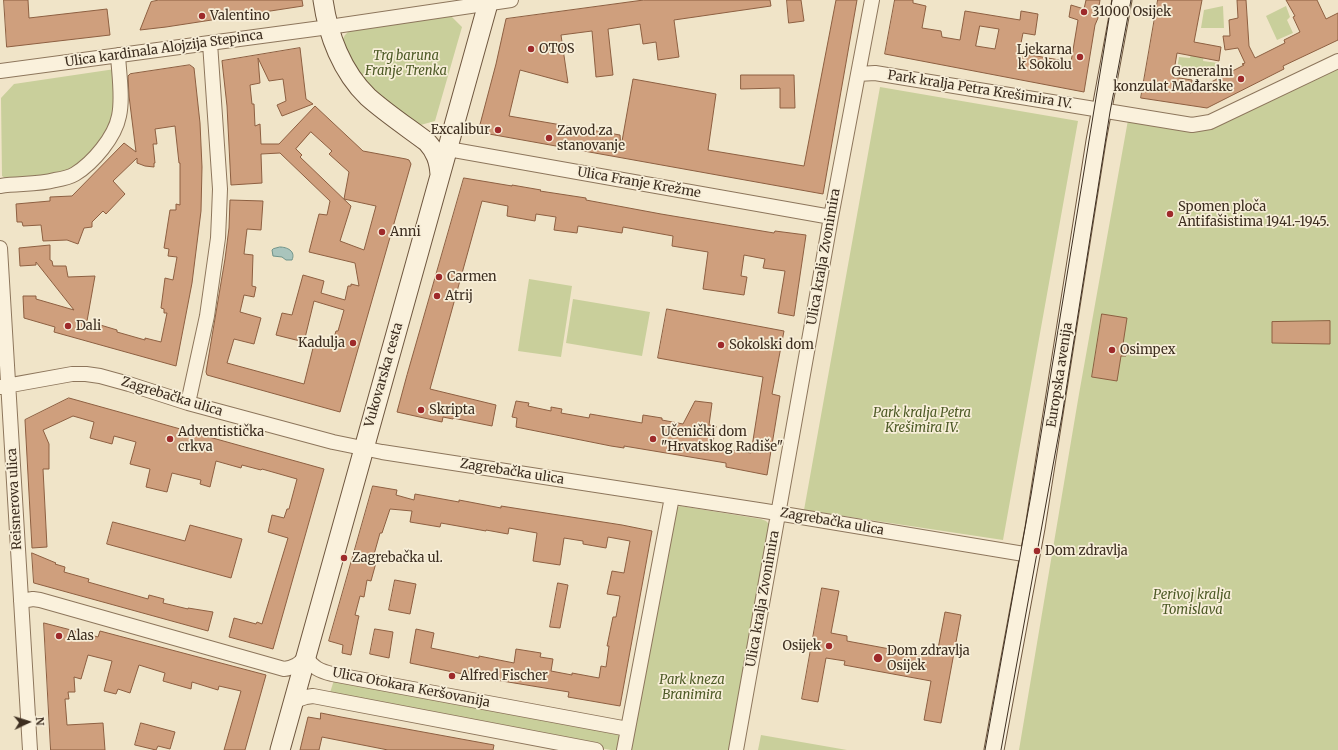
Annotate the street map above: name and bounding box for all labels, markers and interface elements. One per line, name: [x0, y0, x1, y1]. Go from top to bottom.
place label: 31000 Osijek: [1092, 4, 1171, 20]
marker: 31000 Osijek: [1079, 7, 1089, 17]
place label: Valentino: [210, 8, 270, 24]
marker: Valentino: [197, 11, 207, 21]
street label: Ulica kardinala Alojzija Stepinca: [64, 27, 264, 71]
place label: OTOS: [539, 41, 574, 57]
place label: Ljekarna k Sokolu: [1017, 42, 1072, 73]
marker: OTOS: [526, 44, 536, 54]
park label: Trg baruna Franje Trenka: [365, 48, 447, 79]
marker: Ljekarna k Sokolu: [1075, 52, 1085, 62]
place label: Generalni konzulat Mađarske: [1113, 64, 1233, 95]
street label: Park kralja Petra Krešimira IV.: [886, 68, 1074, 112]
marker: Generalni konzulat Mađarske: [1236, 74, 1246, 84]
place label: Excalibur: [431, 122, 490, 138]
place label: Zavod za stanovanje: [557, 123, 625, 154]
marker: Excalibur: [493, 125, 503, 135]
marker: Zavod za stanovanje: [544, 133, 554, 143]
street label: Ulica Franje Krežme: [576, 164, 702, 202]
street label: Ulica kralja Zvonimira: [804, 187, 844, 327]
place label: Spomen ploča Antifašistima 1941.-1945.: [1178, 199, 1329, 230]
marker: Spomen ploča Antifašistima 1941.-1945.: [1165, 209, 1175, 219]
place label: Anni: [390, 224, 421, 240]
marker: Anni: [377, 227, 387, 237]
place label: Carmen: [447, 269, 497, 285]
marker: Carmen: [434, 272, 444, 282]
place label: Atrij: [445, 288, 473, 304]
marker: Atrij: [432, 291, 442, 301]
place label: Dali: [76, 318, 101, 334]
marker: Dali: [63, 321, 73, 331]
street label: Vukovarska cesta: [362, 321, 406, 429]
street label: Europska avenija: [1044, 321, 1076, 429]
place label: Kadulja: [298, 335, 345, 351]
place label: Sokolski dom: [729, 337, 814, 353]
marker: Kadulja: [348, 338, 358, 348]
marker: Sokolski dom: [716, 340, 726, 350]
place label: Osimpex: [1120, 342, 1175, 358]
marker: Osimpex: [1107, 345, 1117, 355]
street label: Zagrebačka ulica: [119, 374, 225, 420]
place label: Skripta: [429, 402, 475, 418]
marker: Skripta: [416, 405, 426, 415]
park label: Park kralja Petra Krešimira IV.: [873, 405, 971, 436]
place label: Adventistička crkva: [178, 424, 264, 455]
place label: Učenički dom "Hrvatskog Radiše": [661, 424, 783, 455]
marker: Adventistička crkva: [165, 434, 175, 444]
marker: Učenički dom "Hrvatskog Radiše": [648, 434, 658, 444]
street label: Reisnerova ulica: [5, 448, 25, 550]
street label: Zagrebačka ulica: [459, 456, 565, 488]
street label: Zagrebačka ulica: [779, 505, 885, 539]
street label: Ulica kralja Zvonimira: [743, 529, 783, 669]
place label: Dom zdravlja: [1045, 543, 1128, 559]
marker: Dom zdravlja: [1032, 546, 1042, 556]
place label: Zagrebačka ul.: [352, 550, 443, 566]
marker: Zagrebačka ul.: [339, 553, 349, 563]
park label: Perivoj kralja Tomislava: [1153, 587, 1231, 618]
place label: Alas: [67, 628, 94, 644]
marker: Alas: [54, 631, 64, 641]
place label: Osijek: [782, 638, 821, 654]
marker: Osijek: [824, 641, 834, 651]
place label: Dom zdravlja Osijek: [887, 643, 970, 674]
marker: Dom zdravlja Osijek: [872, 652, 884, 664]
street label: Ulica Otokara Keršovanija: [331, 665, 491, 711]
place label: Alfred Fischer: [460, 668, 548, 684]
marker: Alfred Fischer: [447, 671, 457, 681]
park label: Park kneza Branimira: [659, 672, 725, 703]
north arrow: [8, 702, 48, 742]
text: N: [33, 716, 47, 726]

